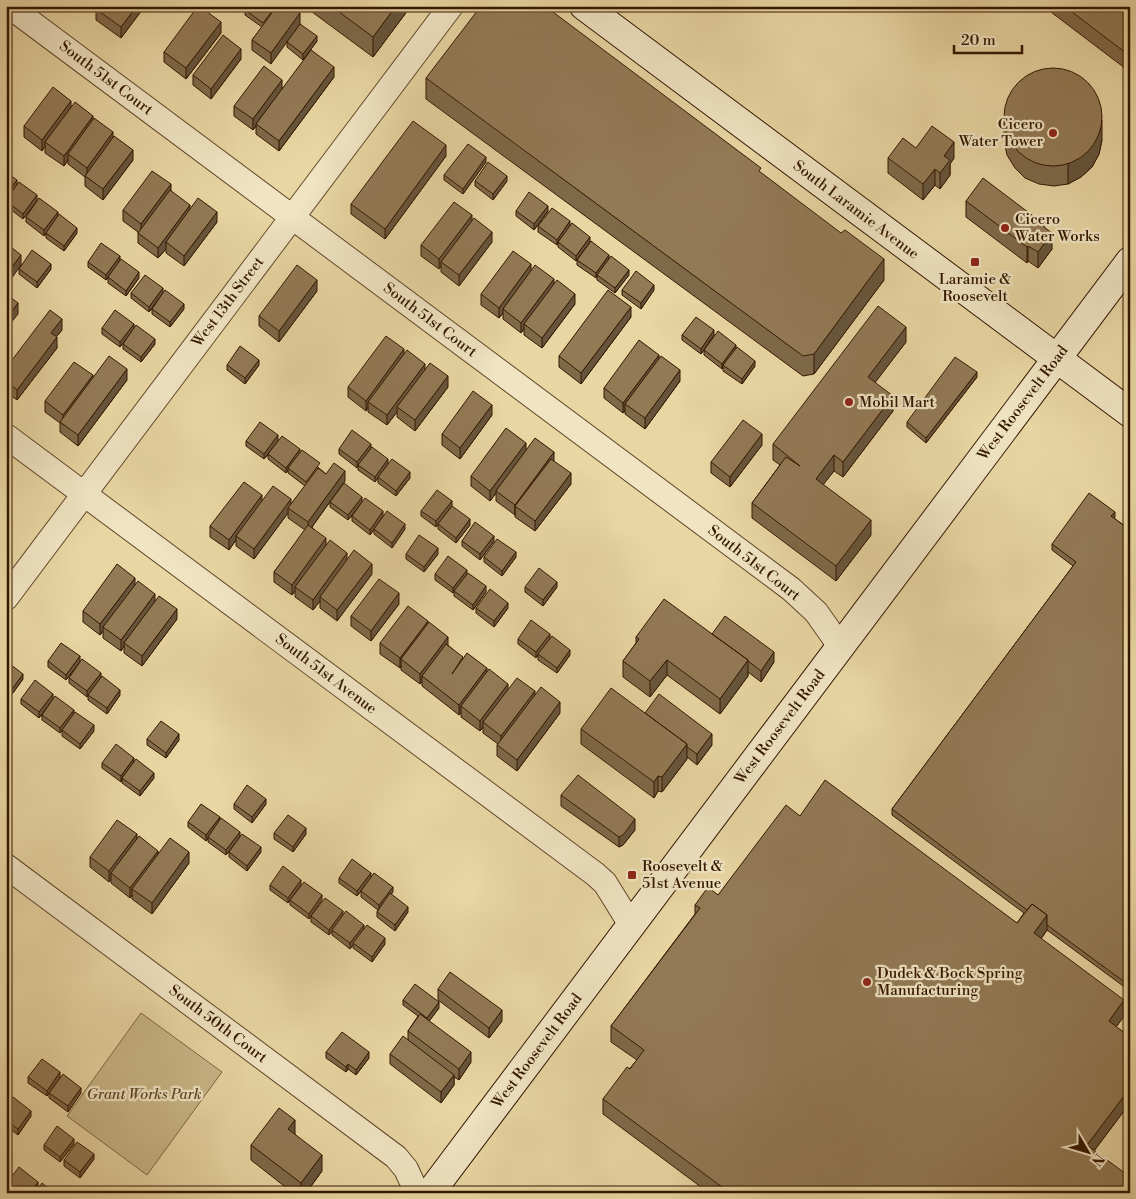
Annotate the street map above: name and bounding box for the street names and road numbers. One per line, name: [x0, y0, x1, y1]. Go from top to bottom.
street label: South 51st Court: [55, 37, 157, 120]
street label: South Laramie Avenue: [789, 156, 923, 264]
street label: West 13th Street: [187, 252, 269, 352]
street label: South 51st Court: [379, 279, 481, 362]
street label: West Roosevelt Road: [973, 341, 1073, 465]
street label: South 51st Court: [704, 521, 805, 606]
street label: South 51st Avenue: [271, 630, 381, 718]
street label: West Roosevelt Road: [730, 665, 830, 789]
street label: South 50th Court: [165, 981, 272, 1068]
street label: West Roosevelt Road: [487, 989, 587, 1113]

